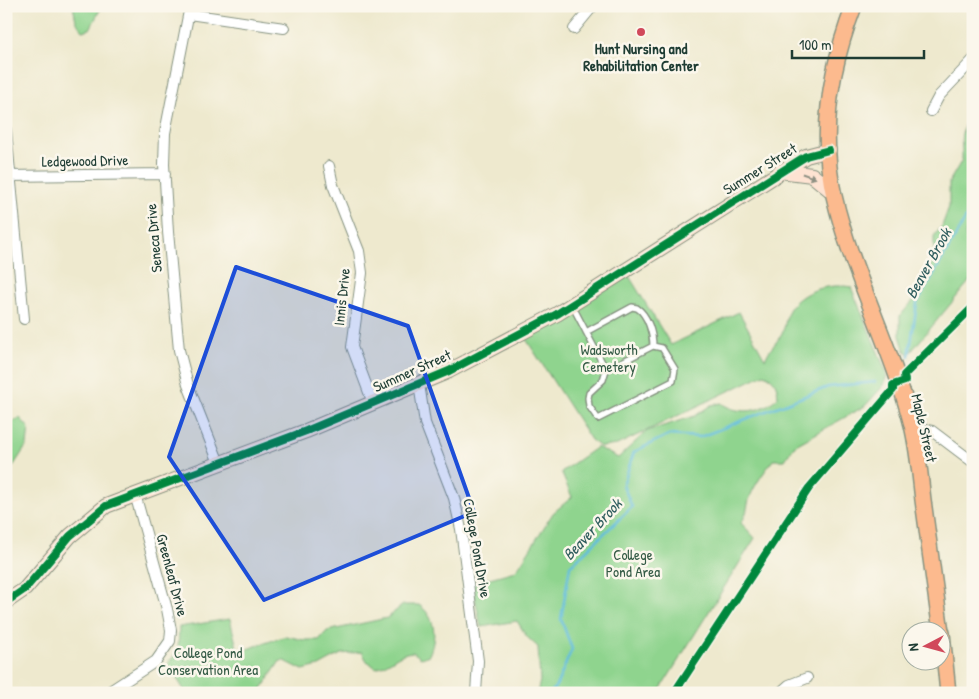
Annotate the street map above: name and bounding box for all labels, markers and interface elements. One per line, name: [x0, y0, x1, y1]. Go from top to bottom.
marker: Hunt Nursing and Rehabilitation Center: [635, 26, 647, 38]
scale bar: [792, 28, 924, 60]
text: 100 m: [799, 34, 832, 55]
place label: Hunt Nursing and Rehabilitation Center: [583, 38, 699, 76]
street label: Summer Street: [719, 137, 801, 200]
street label: Ledgewood Drive: [42, 149, 128, 172]
one-way arrow: [802, 172, 817, 180]
street label: Seneca Drive: [140, 203, 167, 273]
water label: Beaver Brook: [900, 223, 957, 302]
street label: Innis Drive: [328, 267, 355, 327]
park label: Wadsworth Cemetery: [581, 339, 637, 377]
street label: Summer Street: [369, 344, 455, 397]
street label: Maple Street: [906, 392, 943, 465]
water label: Beaver Brook: [558, 492, 627, 565]
street label: College Pond Drive: [458, 497, 497, 599]
street label: Greenleaf Drive: [151, 531, 194, 618]
park label: College Pond Area: [606, 544, 660, 582]
north arrow: [902, 622, 952, 672]
park label: College Pond Conservation Area: [158, 642, 258, 680]
text: N: [903, 642, 922, 652]

